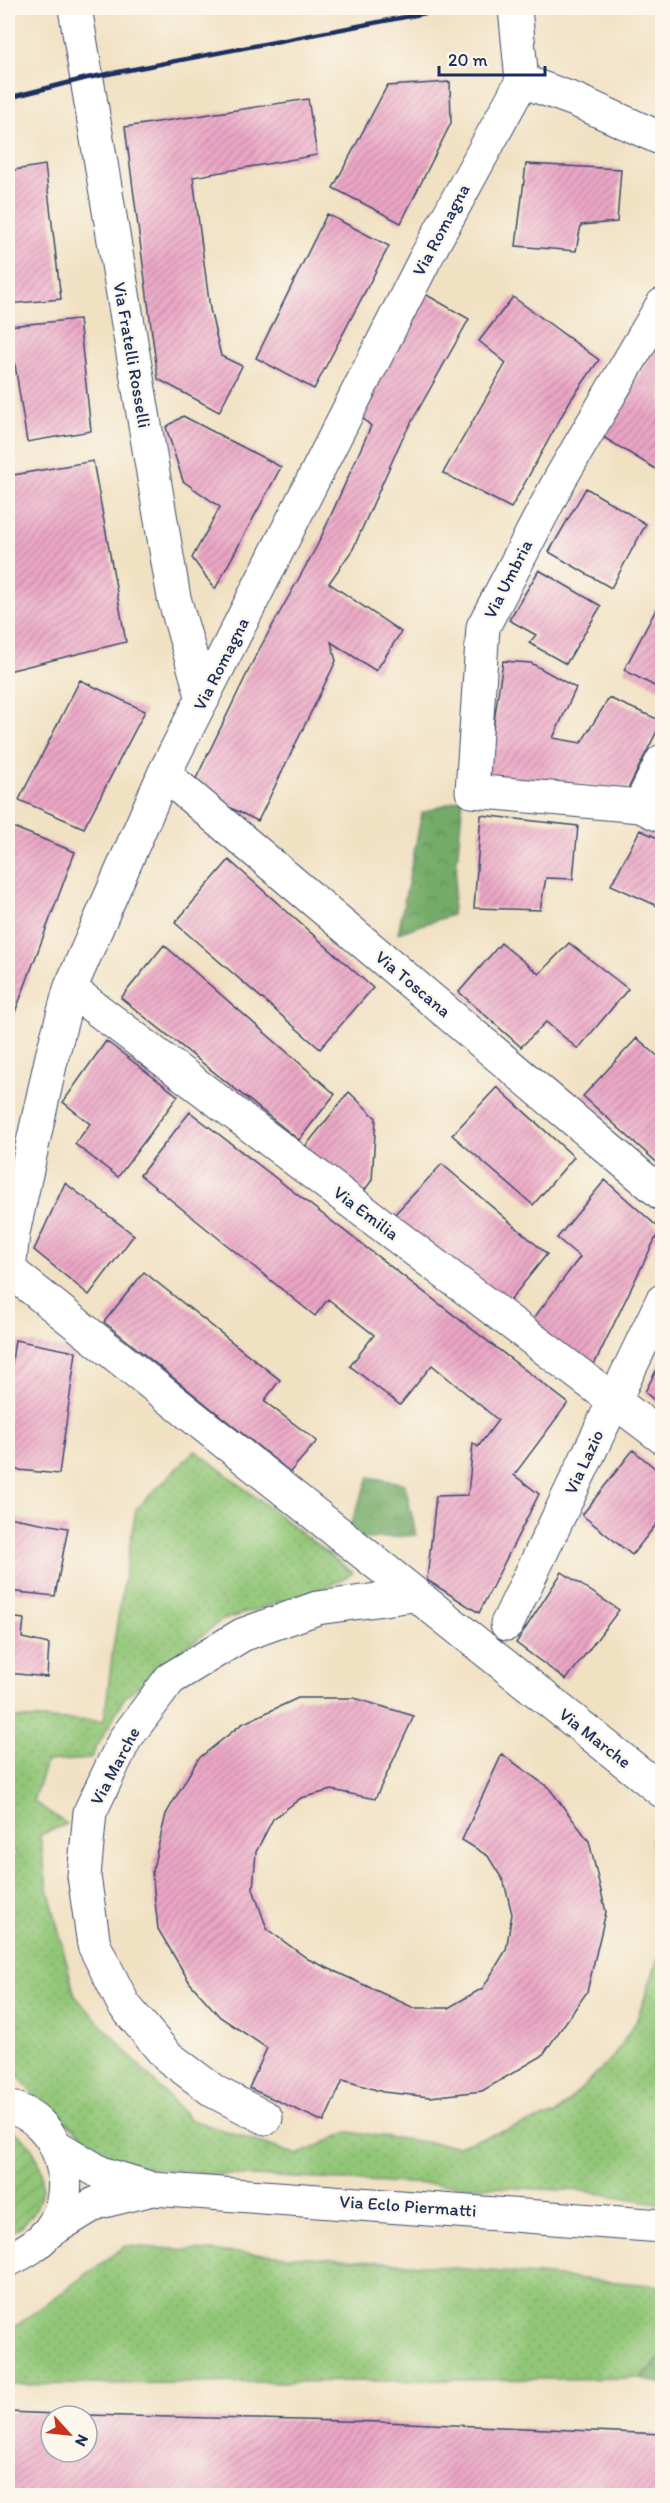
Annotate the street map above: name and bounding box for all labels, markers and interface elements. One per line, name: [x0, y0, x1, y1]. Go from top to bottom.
scale bar: [439, 39, 546, 77]
text: 20 m: [448, 49, 488, 71]
street label: Via Romagna: [408, 180, 475, 280]
street label: Via Fratelli Rosselli: [108, 280, 156, 430]
street label: Via Umbria: [479, 535, 538, 622]
street label: Via Romagna: [188, 614, 254, 714]
street label: Via Toscana: [371, 946, 455, 1022]
street label: Via Emilia: [329, 1181, 403, 1245]
street label: Via Lazio: [560, 1426, 608, 1498]
street label: Via Marche: [555, 1703, 635, 1773]
street label: Via Marche: [85, 1723, 145, 1809]
street label: Via Eclo Piermatti: [339, 2190, 477, 2222]
north arrow: [39, 2404, 99, 2464]
text: N: [71, 2431, 93, 2450]

